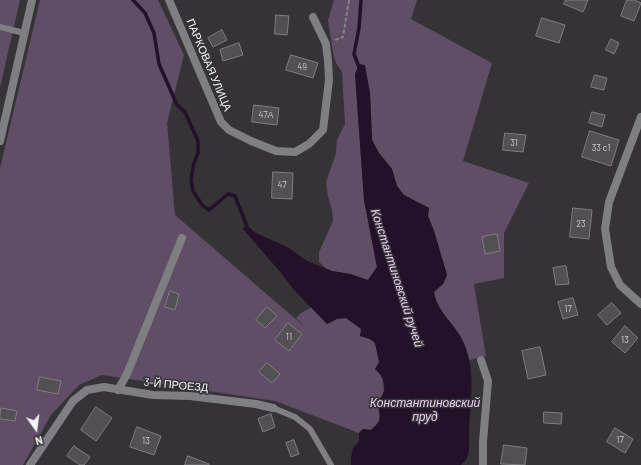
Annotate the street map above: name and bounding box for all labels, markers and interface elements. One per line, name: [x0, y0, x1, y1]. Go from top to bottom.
street label: ПАРКОВАЯ УЛИЦА: [184, 17, 234, 113]
house number: 49: [297, 62, 307, 72]
house number: 47А: [259, 110, 273, 120]
house number: 31: [510, 138, 518, 148]
house number: 33 с1: [592, 143, 610, 153]
house number: 47: [278, 180, 286, 190]
water label: Константиновский ручей: [368, 207, 426, 349]
house number: 23: [576, 219, 586, 229]
house number: 17: [564, 304, 572, 314]
house number: 11: [286, 332, 292, 342]
house number: 13: [621, 335, 629, 345]
street label: 3-Й ПРОЕЗД: [143, 376, 209, 394]
water label: Константиновский пруд: [370, 396, 480, 424]
north arrow: [16, 409, 56, 449]
text: N: [34, 434, 44, 448]
house number: 17: [616, 435, 624, 445]
house number: 13: [142, 436, 150, 446]

